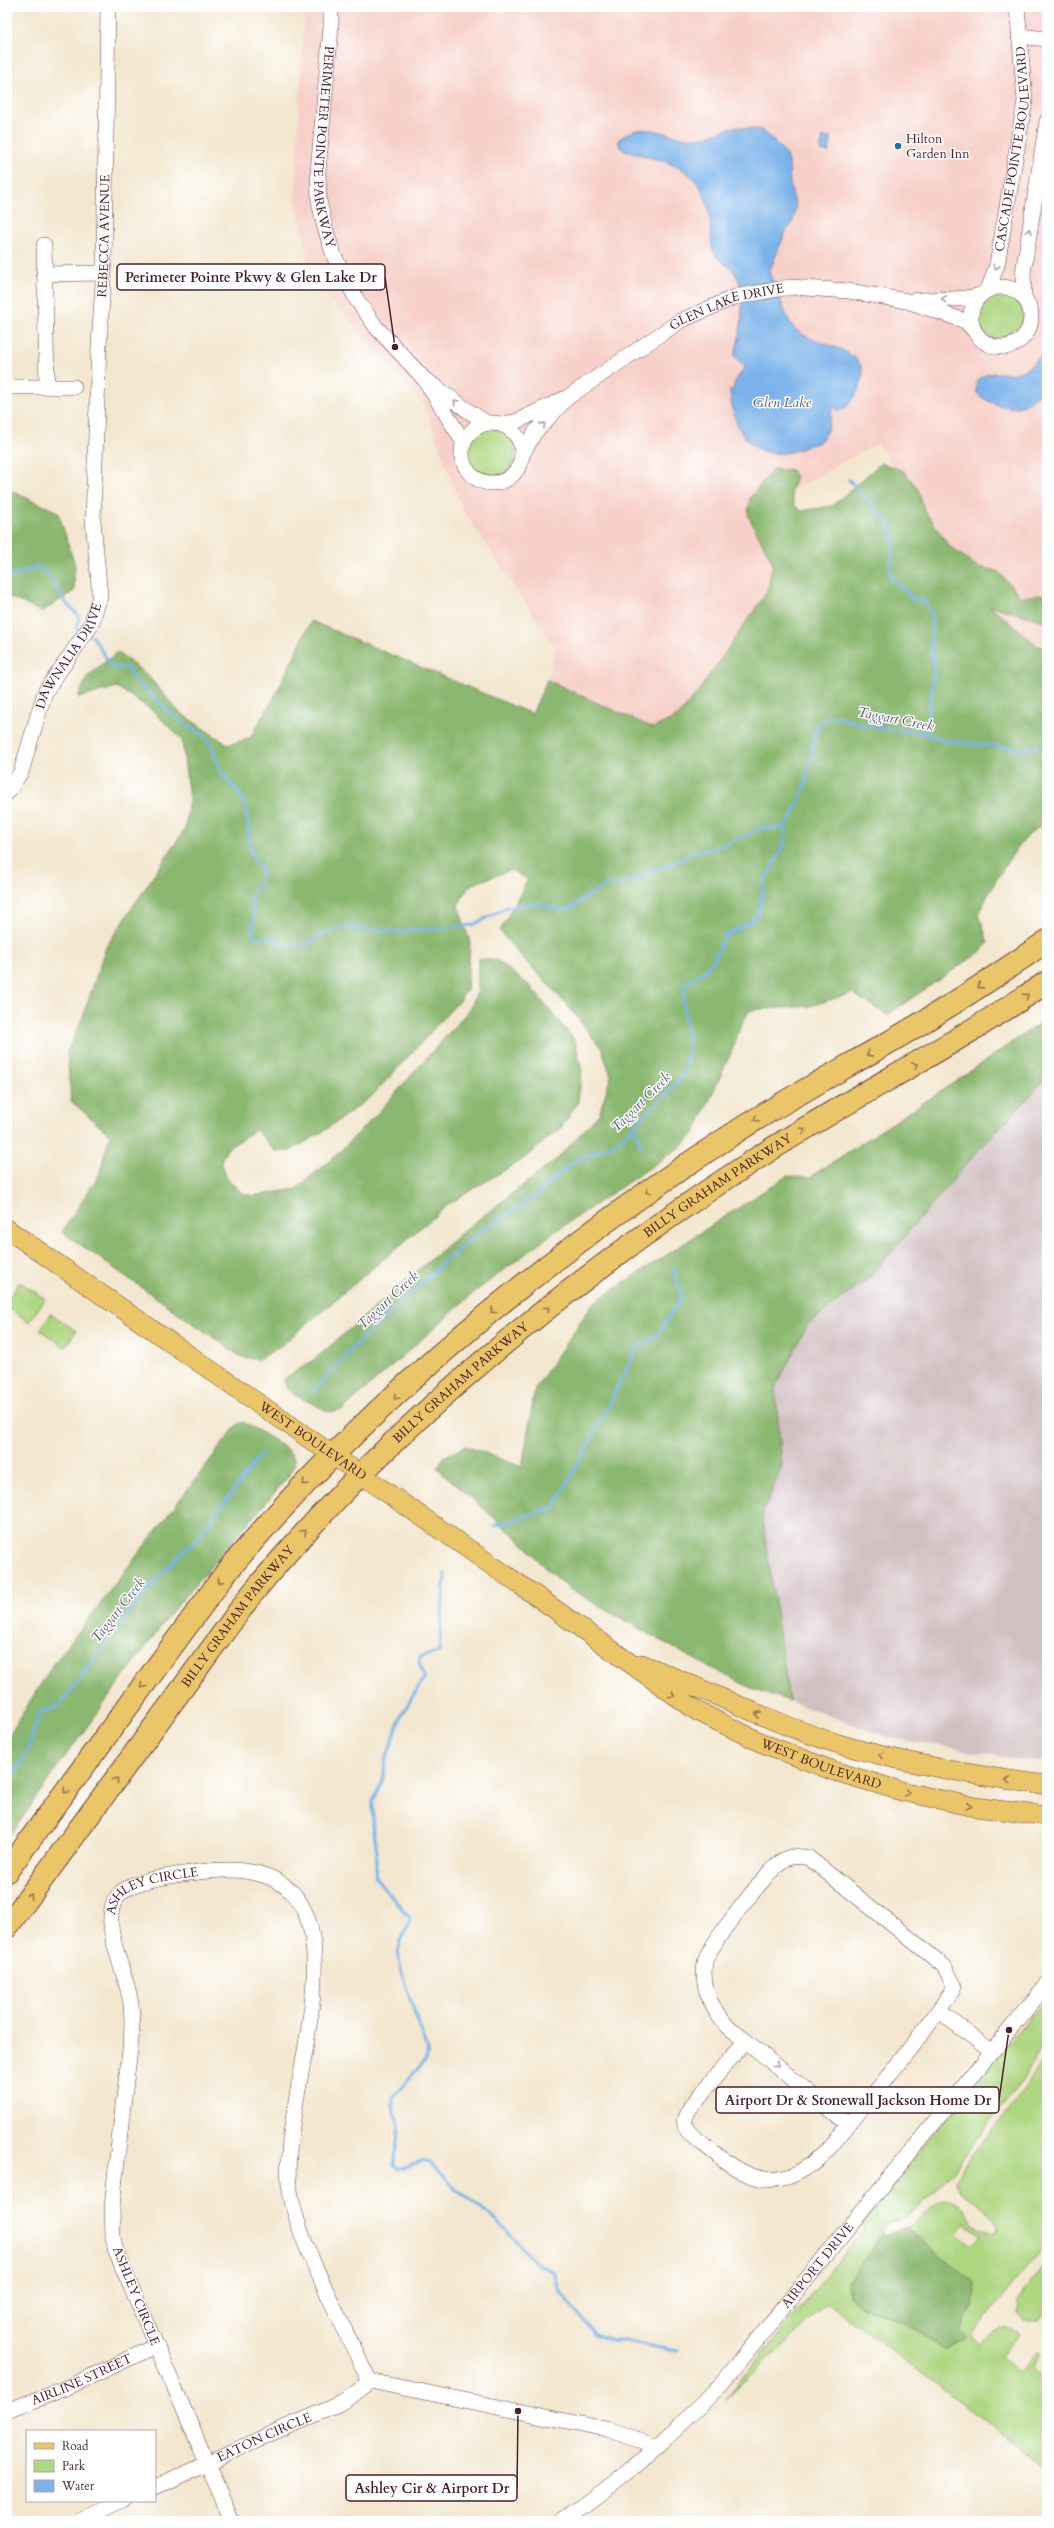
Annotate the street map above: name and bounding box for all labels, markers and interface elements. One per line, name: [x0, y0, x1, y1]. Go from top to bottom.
street label: PERIMETER POINTE PARKWAY: [309, 45, 340, 251]
street label: CASCADE POINTE BOULEVARD: [990, 46, 1034, 253]
place label: Hilton Garden Inn: [906, 130, 970, 163]
marker: Hilton Garden Inn: [893, 141, 903, 151]
street label: REBECCA AVENUE: [93, 174, 114, 298]
one-way arrow: [1024, 228, 1033, 234]
callout: Perimeter Pointe Pkwy & Glen Lake Dr: [117, 264, 385, 290]
one-way arrow: [992, 264, 1000, 270]
text: Perimeter Pointe Pkwy & Glen Lake Dr: [125, 268, 377, 287]
street label: GLEN LAKE DRIVE: [666, 279, 785, 335]
one-way arrow: [941, 295, 947, 304]
water label: Glen Lake: [753, 393, 812, 412]
one-way arrow: [453, 399, 461, 407]
one-way arrow: [538, 422, 545, 429]
street label: DAWNALIA DRIVE: [31, 601, 106, 711]
water label: Taggart Creek: [856, 702, 936, 736]
one-way arrow: [977, 982, 984, 989]
one-way arrow: [1021, 994, 1028, 1001]
one-way arrow: [866, 1049, 873, 1056]
one-way arrow: [911, 1063, 918, 1070]
water label: Taggart Creek: [607, 1068, 675, 1136]
one-way arrow: [753, 1115, 760, 1122]
one-way arrow: [799, 1128, 806, 1135]
street label: BILLY GRAHAM PARKWAY: [640, 1129, 796, 1242]
one-way arrow: [645, 1186, 652, 1194]
water label: Taggart Creek: [353, 1267, 423, 1333]
one-way arrow: [490, 1306, 497, 1313]
one-way arrow: [543, 1306, 550, 1313]
street label: BILLY GRAHAM PARKWAY: [389, 1318, 533, 1447]
one-way arrow: [393, 1392, 400, 1399]
street label: WEST BOULEVARD: [255, 1397, 370, 1485]
one-way arrow: [302, 1478, 310, 1486]
one-way arrow: [299, 1529, 307, 1537]
street label: BILLY GRAHAM PARKWAY: [177, 1541, 299, 1691]
water label: Taggart Creek: [87, 1574, 149, 1646]
one-way arrow: [217, 1577, 224, 1584]
one-way arrow: [141, 1682, 148, 1689]
one-way arrow: [667, 1690, 674, 1697]
one-way arrow: [755, 1710, 762, 1718]
street label: WEST BOULEVARD: [757, 1734, 884, 1794]
one-way arrow: [878, 1751, 885, 1760]
one-way arrow: [1005, 1776, 1011, 1785]
one-way arrow: [111, 1777, 118, 1784]
one-way arrow: [63, 1787, 71, 1794]
one-way arrow: [904, 1788, 910, 1796]
one-way arrow: [966, 1801, 972, 1809]
street label: ASHLEY CIRCLE: [102, 1863, 199, 1916]
one-way arrow: [25, 1893, 32, 1900]
one-way arrow: [771, 2061, 778, 2068]
callout: Airport Dr & Stonewall Jackson Home Dr: [716, 2087, 999, 2113]
text: Airport Dr & Stonewall Jackson Home Dr: [725, 2091, 992, 2110]
street label: AIRPORT DRIVE: [777, 2219, 858, 2312]
street label: ASHLEY CIRCLE: [108, 2244, 164, 2348]
street label: AIRLINE STREET: [29, 2349, 135, 2410]
street label: EATON CIRCLE: [214, 2408, 314, 2467]
legend: [26, 2430, 156, 2502]
text: Road: [62, 2438, 89, 2454]
text: Park: [62, 2458, 86, 2474]
callout: Ashley Cir & Airport Dr: [346, 2475, 517, 2501]
text: Water: [61, 2478, 95, 2494]
text: Ashley Cir & Airport Dr: [355, 2479, 510, 2498]

